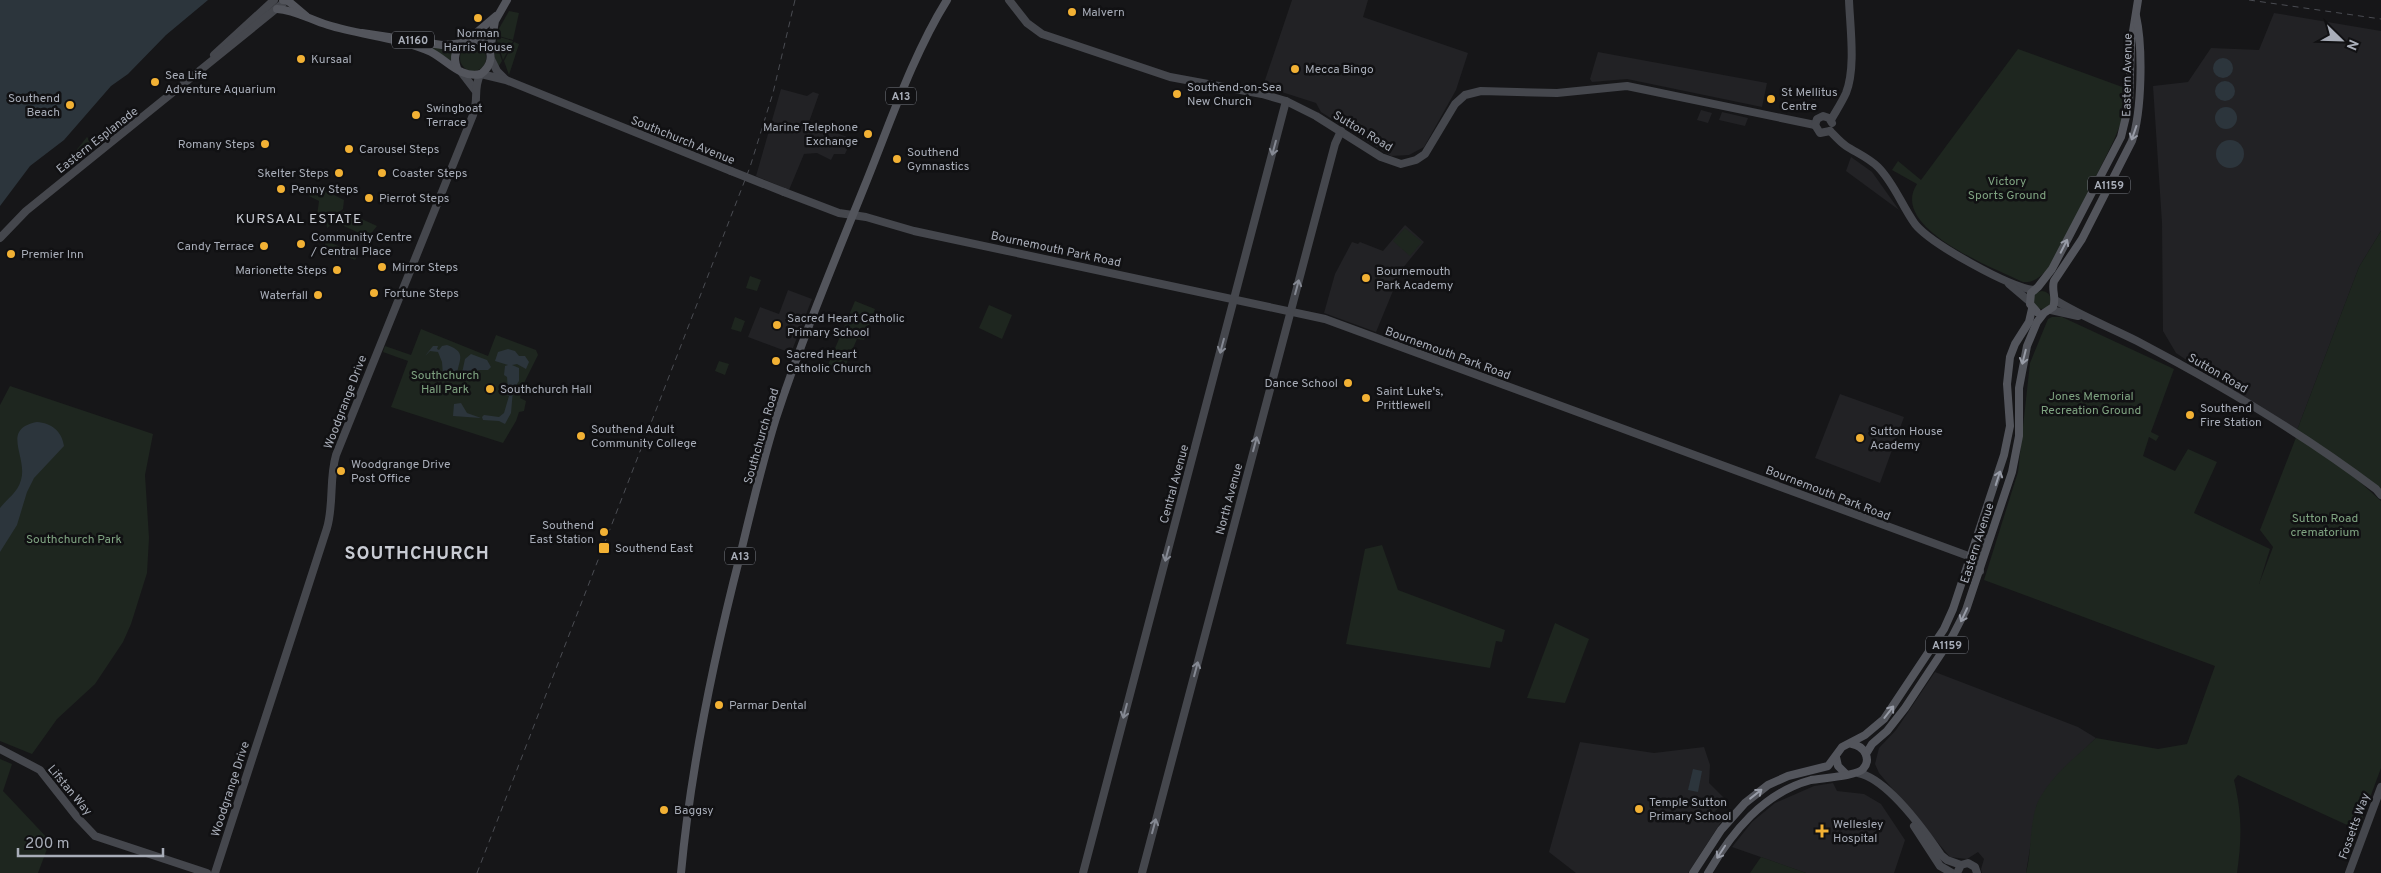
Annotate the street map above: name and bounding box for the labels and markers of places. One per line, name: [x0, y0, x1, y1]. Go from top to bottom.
place label: Malvern: [1082, 5, 1125, 21]
marker: Malvern: [1066, 6, 1078, 18]
marker: Norman Harris House: [472, 12, 484, 24]
place label: Norman Harris House: [443, 26, 513, 56]
place label: Kursaal: [311, 52, 352, 68]
marker: Kursaal: [295, 53, 307, 65]
place label: Mecca Bingo: [1305, 62, 1374, 78]
marker: Mecca Bingo: [1289, 63, 1301, 75]
place label: Sea Life Adventure Aquarium: [165, 68, 276, 98]
marker: Sea Life Adventure Aquarium: [149, 76, 161, 88]
place label: Southend-on-Sea New Church: [1187, 80, 1282, 110]
place label: St Mellitus Centre: [1781, 85, 1838, 115]
marker: Southend-on-Sea New Church: [1171, 88, 1183, 100]
place label: Southend Beach: [8, 91, 60, 121]
marker: St Mellitus Centre: [1765, 93, 1777, 105]
marker: Southend Beach: [64, 99, 76, 111]
place label: Swingboat Terrace: [426, 101, 483, 131]
marker: Swingboat Terrace: [410, 109, 422, 121]
place label: Marine Telephone Exchange: [763, 120, 858, 150]
marker: Marine Telephone Exchange: [862, 128, 874, 140]
place label: Romany Steps: [178, 137, 255, 153]
marker: Romany Steps: [259, 138, 271, 150]
place label: Carousel Steps: [359, 142, 439, 158]
marker: Carousel Steps: [343, 143, 355, 155]
place label: Southend Gymnastics: [907, 145, 969, 175]
marker: Southend Gymnastics: [891, 153, 903, 165]
place label: Skelter Steps: [257, 166, 329, 182]
place label: Coaster Steps: [392, 166, 467, 182]
marker: Skelter Steps: [333, 167, 345, 179]
marker: Coaster Steps: [376, 167, 388, 179]
place label: Penny Steps: [291, 182, 358, 198]
marker: Penny Steps: [275, 183, 287, 195]
place label: Pierrot Steps: [379, 191, 449, 207]
marker: Pierrot Steps: [363, 192, 375, 204]
place label: Community Centre / Central Place: [310, 230, 412, 260]
marker: Community Centre / Central Place: [295, 238, 307, 250]
place label: Candy Terrace: [177, 239, 254, 255]
marker: Candy Terrace: [258, 240, 270, 252]
place label: Premier Inn: [21, 247, 84, 263]
marker: Premier Inn: [5, 248, 17, 260]
place label: Mirror Steps: [392, 260, 458, 276]
marker: Mirror Steps: [376, 261, 388, 273]
place label: Marionette Steps: [235, 263, 327, 279]
marker: Marionette Steps: [331, 264, 343, 276]
place label: Bournemouth Park Academy: [1376, 264, 1453, 294]
marker: Bournemouth Park Academy: [1360, 272, 1372, 284]
place label: Fortune Steps: [384, 286, 459, 302]
marker: Fortune Steps: [368, 287, 380, 299]
place label: Waterfall: [260, 288, 308, 304]
marker: Waterfall: [312, 289, 324, 301]
place label: Sacred Heart Catholic Primary School: [787, 311, 905, 341]
marker: Sacred Heart Catholic Primary School: [771, 319, 783, 331]
place label: Sacred Heart Catholic Church: [786, 347, 871, 377]
marker: Sacred Heart Catholic Church: [770, 355, 782, 367]
place label: Dance School: [1265, 376, 1338, 392]
marker: Dance School: [1342, 377, 1354, 389]
place label: Southchurch Hall: [500, 382, 592, 398]
marker: Southchurch Hall: [484, 383, 496, 395]
place label: Saint Luke's, Prittlewell: [1376, 384, 1444, 414]
marker: Saint Luke's, Prittlewell: [1360, 392, 1372, 404]
place label: Southend Fire Station: [2200, 401, 2262, 431]
marker: Southend Fire Station: [2184, 409, 2196, 421]
place label: Southend Adult Community College: [591, 422, 697, 452]
place label: Sutton House Academy: [1870, 424, 1943, 454]
marker: Southend Adult Community College: [575, 430, 587, 442]
marker: Sutton House Academy: [1854, 432, 1866, 444]
place label: Woodgrange Drive Post Office: [351, 457, 450, 487]
marker: Woodgrange Drive Post Office: [335, 465, 347, 477]
place label: Southend East Station: [529, 518, 594, 548]
marker: Southend East Station: [598, 526, 610, 538]
marker: Southend East: [597, 541, 611, 555]
place label: Southend East: [615, 541, 693, 557]
place label: Parmar Dental: [729, 698, 807, 714]
marker: Parmar Dental: [713, 699, 725, 711]
place label: Temple Sutton Primary School: [1649, 795, 1732, 825]
place label: Baggsy: [674, 803, 714, 819]
marker: Temple Sutton Primary School: [1633, 803, 1645, 815]
marker: Baggsy: [658, 804, 670, 816]
place label: Wellesley Hospital: [1833, 817, 1883, 847]
marker: Wellesley Hospital: [1815, 824, 1829, 838]

